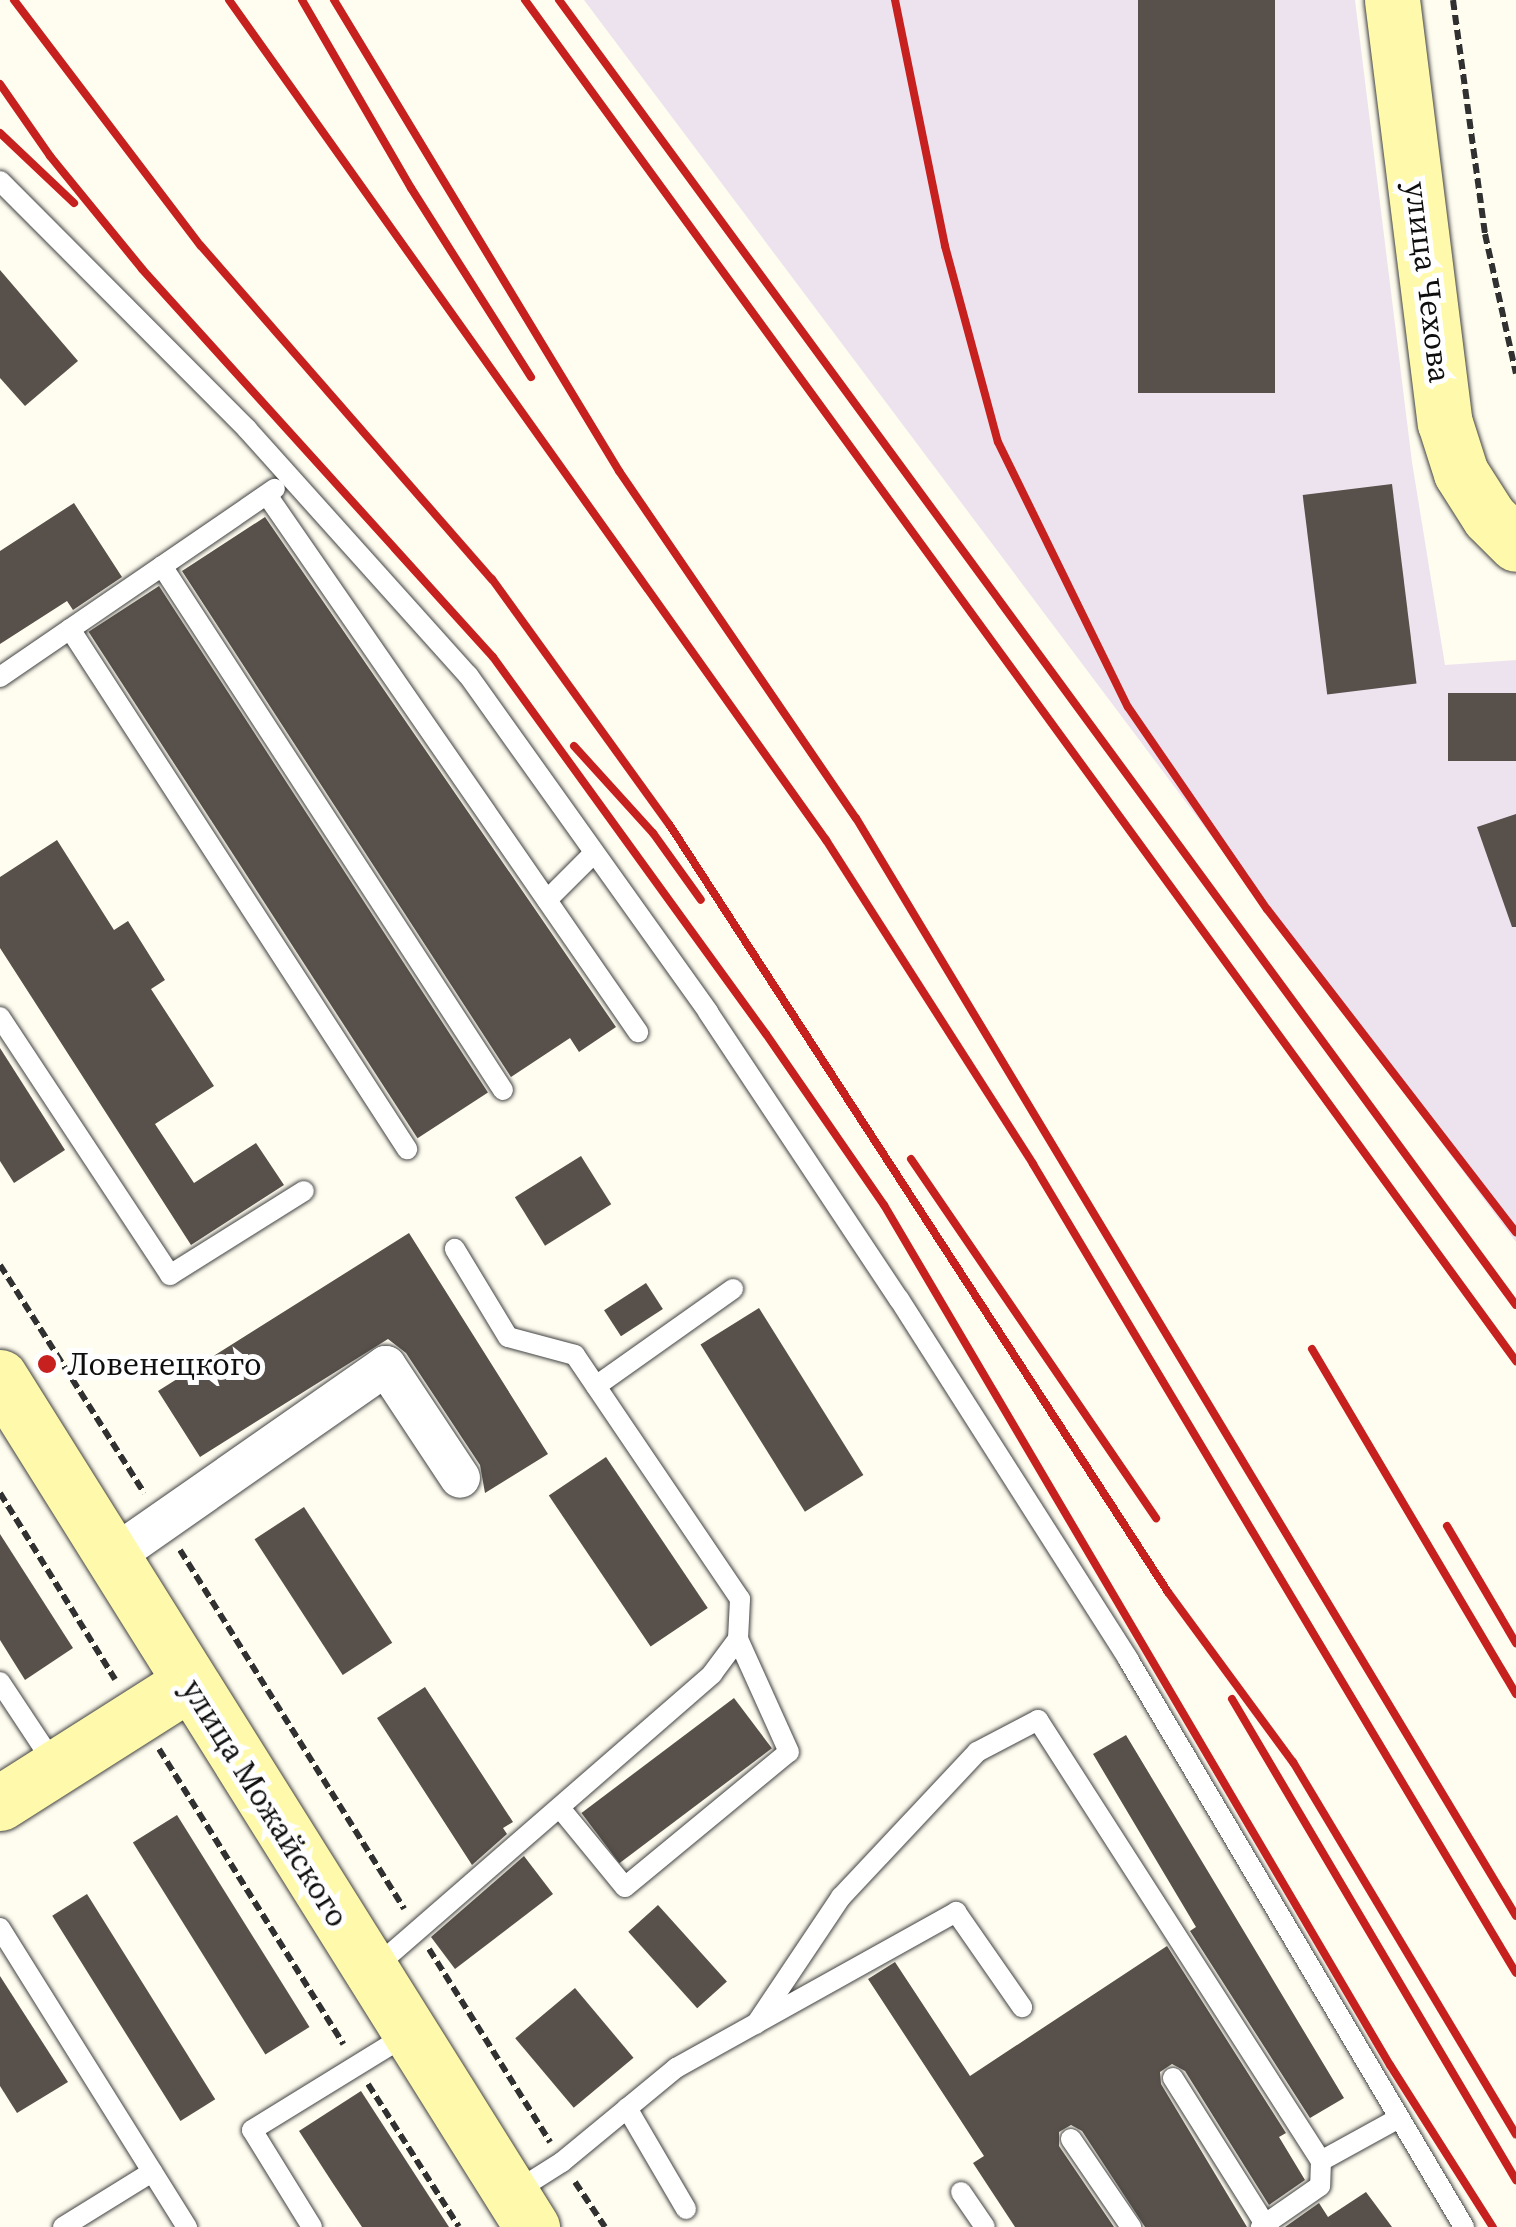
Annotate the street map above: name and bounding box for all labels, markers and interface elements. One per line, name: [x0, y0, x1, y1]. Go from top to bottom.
street label: улица Чехова: [1397, 179, 1459, 385]
place label: Ловенецкого: [67, 1345, 262, 1383]
marker: Ловенецкого: [36, 1353, 58, 1375]
street label: улица Можайского: [173, 1672, 357, 1934]

